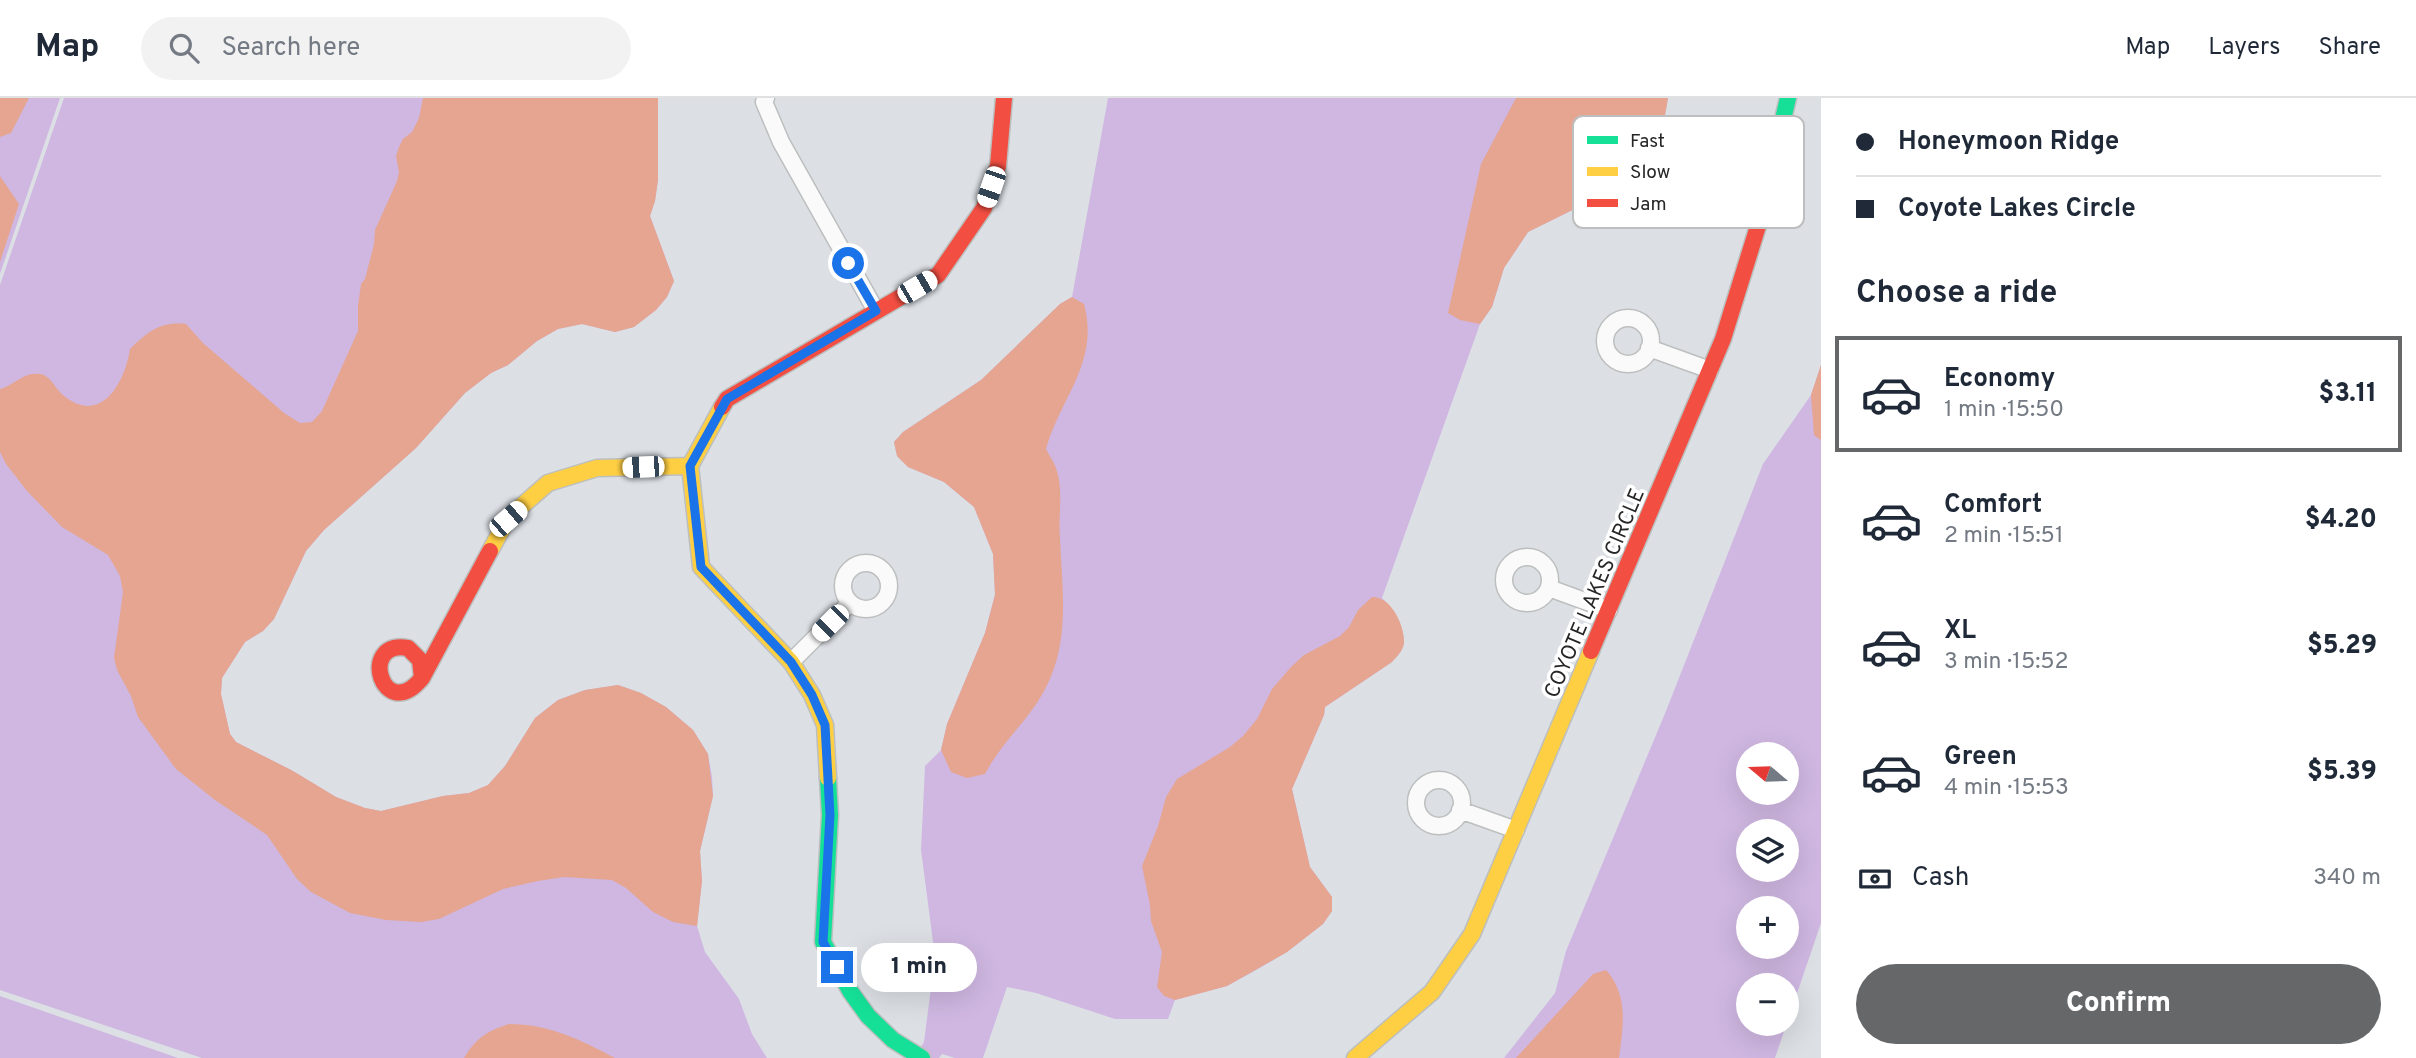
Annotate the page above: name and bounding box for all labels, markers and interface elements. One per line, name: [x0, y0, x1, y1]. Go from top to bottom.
search box: [141, 17, 631, 80]
text: Map: [35, 27, 99, 69]
icon: search: [165, 29, 203, 67]
text: Search here: [221, 32, 360, 65]
text: Map: [2125, 33, 2170, 63]
text: Layers: [2208, 33, 2280, 63]
text: Share: [2318, 33, 2381, 63]
legend: [1573, 116, 1804, 228]
text: Honeymoon Ridge: [1898, 126, 2119, 159]
text: Fast: [1630, 130, 1665, 154]
text: Slow: [1630, 161, 1670, 185]
car: [975, 164, 1008, 210]
text: Jam: [1630, 193, 1667, 217]
text: Coyote Lakes Circle: [1898, 193, 2136, 226]
route start: [832, 247, 864, 279]
car: [894, 267, 941, 307]
text: Choose a ride: [1856, 274, 2057, 314]
icon: car: [1860, 363, 1923, 426]
text: Economy: [1944, 363, 2055, 396]
text: $3.11: [2319, 378, 2377, 411]
text: 1 min · 15:50: [1944, 396, 2064, 425]
car: [622, 456, 665, 478]
street label: COYOTE LAKES CIRCLE: [1539, 485, 1652, 702]
icon: car: [1860, 489, 1923, 552]
text: Comfort: [1944, 489, 2042, 522]
car: [486, 497, 531, 541]
text: $4.20: [2305, 504, 2377, 537]
text: 2 min · 15:51: [1944, 522, 2063, 551]
car: [808, 601, 853, 645]
icon: car: [1860, 615, 1923, 678]
text: XL: [1944, 615, 1976, 648]
text: $5.29: [2307, 630, 2377, 663]
text: 3 min · 15:52: [1944, 648, 2069, 677]
icon: car: [1860, 741, 1923, 804]
text: Green: [1944, 741, 2017, 774]
north arrow: [1736, 742, 1799, 805]
map controls: [1736, 742, 1799, 1036]
text: $5.39: [2307, 756, 2377, 789]
text: 4 min · 15:53: [1944, 774, 2069, 803]
button: layers: [1736, 819, 1799, 882]
icon: cash: [1856, 860, 1894, 898]
text: Cash: [1912, 862, 1969, 895]
text: 340 m: [2313, 864, 2381, 893]
button: +: [1736, 896, 1799, 959]
callout: 1 min: [862, 942, 977, 992]
route end: [821, 951, 853, 983]
text: 1 min: [891, 953, 947, 982]
button: Confirm: [1856, 964, 2381, 1044]
button: −: [1736, 973, 1799, 1036]

